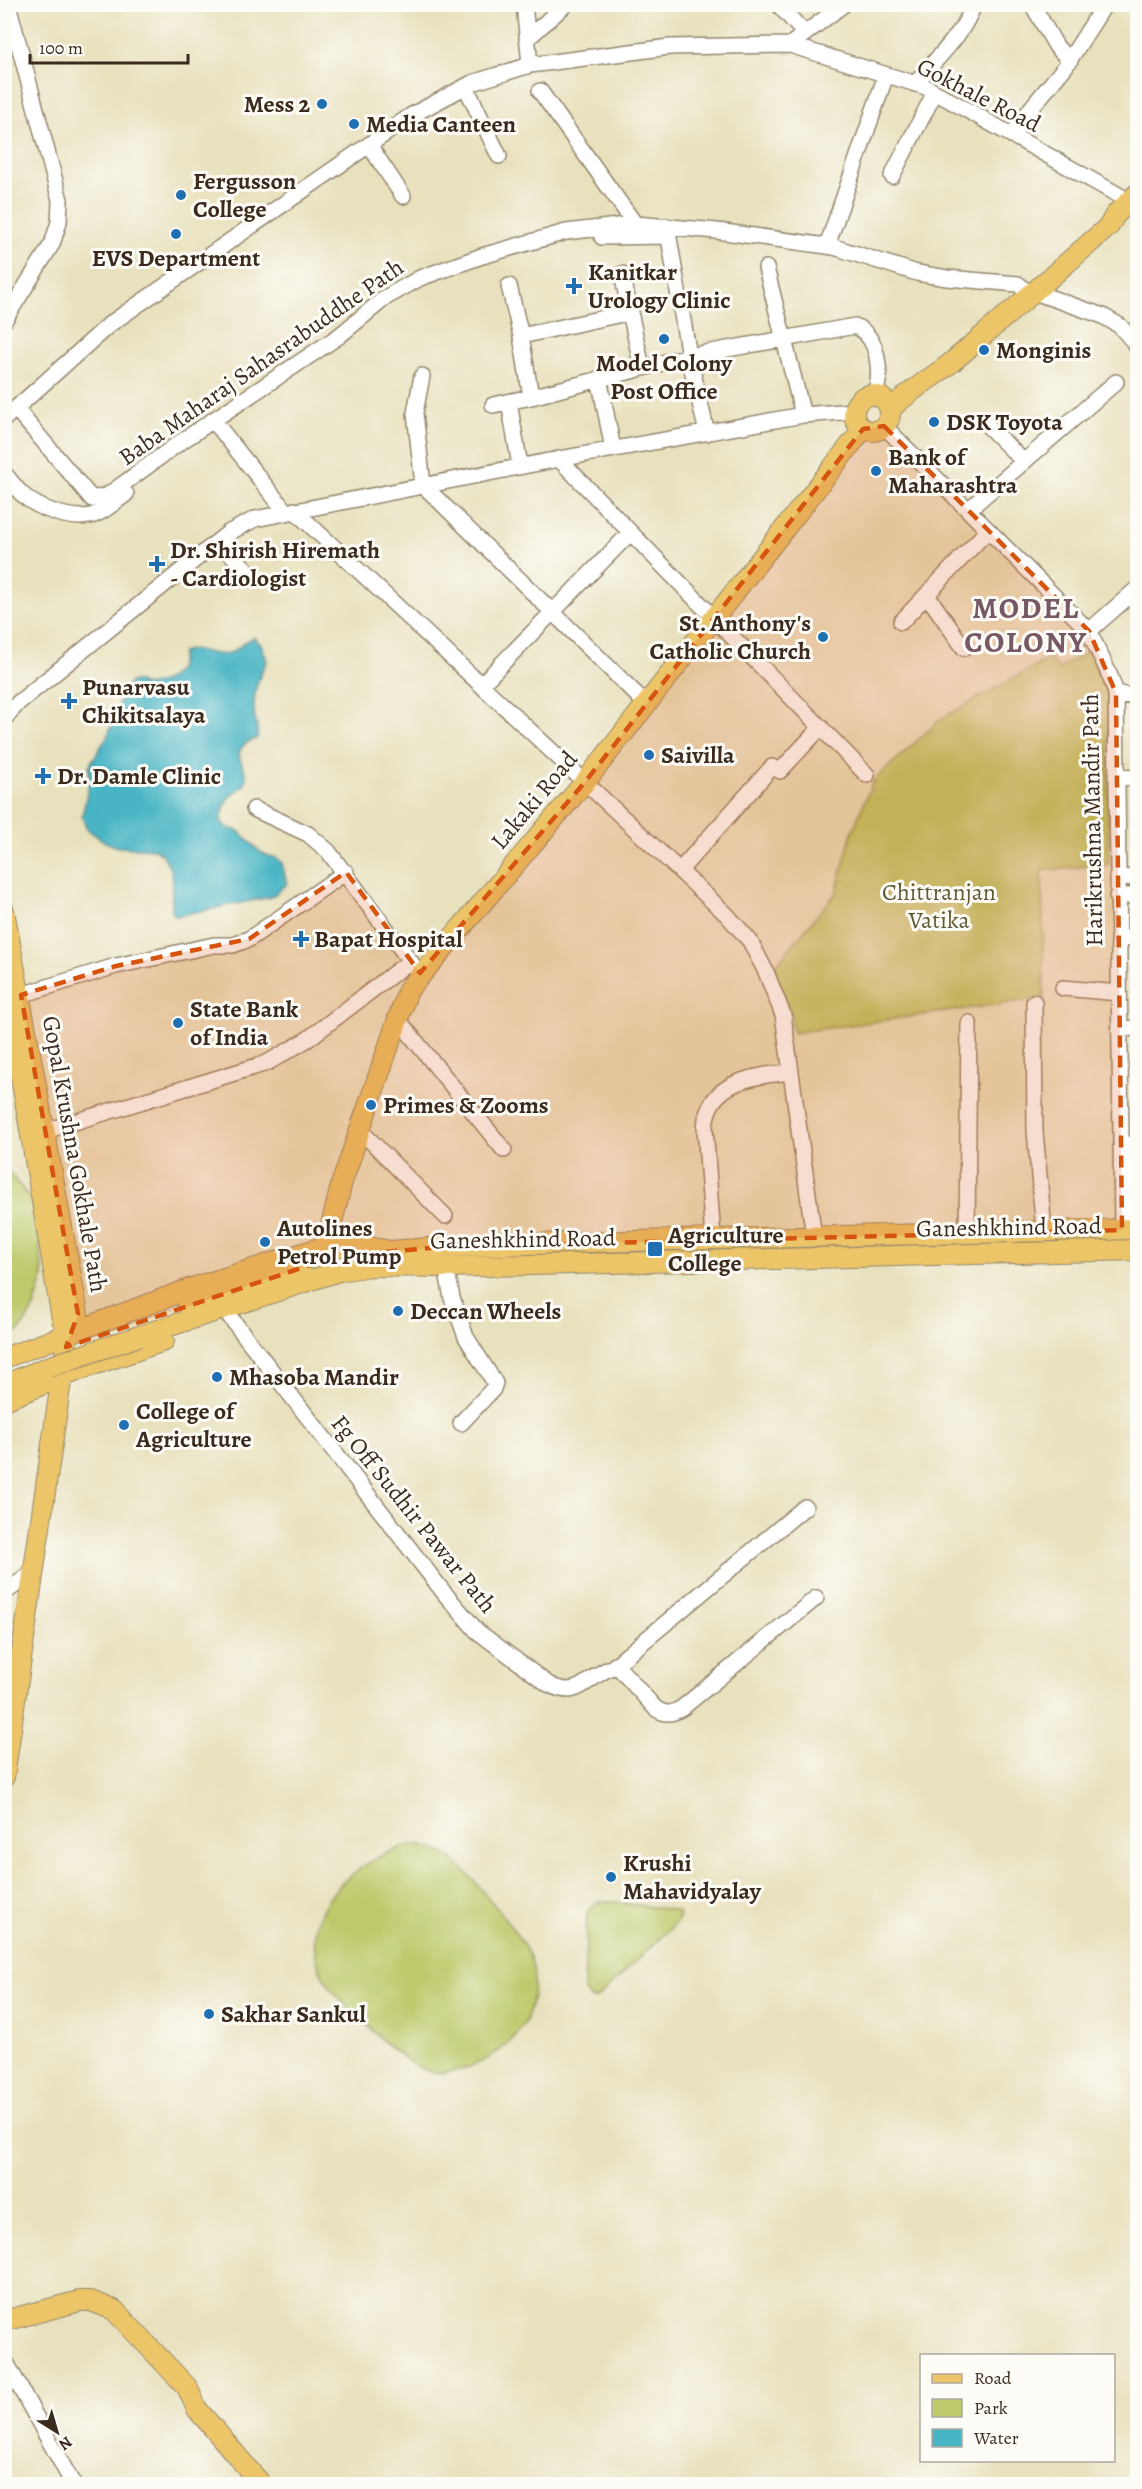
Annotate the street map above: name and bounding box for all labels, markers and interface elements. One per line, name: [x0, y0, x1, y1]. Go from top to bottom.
scale bar: [30, 27, 188, 65]
text: 100 m: [39, 36, 83, 60]
street label: Gokhale Road: [912, 50, 1046, 140]
place label: Mess 2: [244, 88, 310, 120]
marker: Mess 2: [315, 97, 329, 111]
place label: Media Canteen: [366, 108, 517, 140]
marker: Media Canteen: [347, 117, 361, 131]
place label: Fergusson College: [193, 165, 297, 225]
marker: Fergusson College: [174, 188, 188, 202]
marker: EVS Department: [169, 227, 183, 241]
place label: EVS Department: [92, 242, 260, 274]
street label: Baba Maharaj Sahasrabuddhe Path: [112, 251, 410, 473]
place label: Kanitkar Urology Clinic: [588, 256, 731, 316]
marker: Kanitkar Urology Clinic: [565, 277, 583, 295]
marker: Model Colony Post Office: [657, 332, 671, 346]
place label: Monginis: [996, 334, 1091, 366]
marker: Monginis: [977, 343, 991, 357]
place label: Model Colony Post Office: [596, 347, 733, 407]
place label: DSK Toyota: [946, 406, 1063, 438]
marker: DSK Toyota: [927, 415, 941, 429]
place label: Bank of Maharashtra: [888, 441, 1018, 501]
marker: Bank of Maharashtra: [869, 464, 883, 478]
place label: Dr. Shirish Hiremath - Cardiologist: [170, 534, 380, 594]
marker: Dr. Shirish Hiremath - Cardiologist: [148, 555, 166, 573]
district label: MODEL COLONY: [964, 588, 1088, 662]
place label: St. Anthony's Catholic Church: [649, 607, 811, 667]
marker: St. Anthony's Catholic Church: [816, 630, 830, 644]
place label: Punarvasu Chikitsalaya: [82, 671, 206, 731]
marker: Punarvasu Chikitsalaya: [60, 692, 78, 710]
street label: Harikrushna Mandir Path: [1074, 693, 1110, 947]
place label: Saivilla: [661, 739, 735, 771]
street label: Lakaki Road: [483, 744, 585, 856]
marker: Saivilla: [642, 748, 656, 762]
place label: Dr. Damle Clinic: [57, 760, 221, 792]
marker: Dr. Damle Clinic: [34, 767, 52, 785]
park label: Chittranjan Vatika: [882, 876, 996, 936]
place label: Bapat Hospital: [314, 923, 463, 955]
marker: Bapat Hospital: [292, 930, 310, 948]
place label: State Bank of India: [190, 993, 299, 1053]
street label: Gopal Krushna Gokhale Path: [35, 1013, 115, 1295]
marker: State Bank of India: [171, 1016, 185, 1030]
place label: Primes & Zooms: [383, 1089, 549, 1121]
marker: Primes & Zooms: [364, 1098, 378, 1112]
street label: Ganeshkhind Road: [916, 1209, 1102, 1245]
place label: Autolines Petrol Pump: [276, 1212, 402, 1272]
place label: Agriculture College: [667, 1219, 784, 1279]
street label: Ganeshkhind Road: [430, 1221, 616, 1257]
marker: Autolines Petrol Pump: [258, 1235, 272, 1249]
marker: Agriculture College: [646, 1240, 664, 1258]
place label: Deccan Wheels: [410, 1295, 561, 1327]
marker: Deccan Wheels: [391, 1304, 405, 1318]
place label: Mhasoba Mandir: [229, 1361, 399, 1393]
marker: Mhasoba Mandir: [210, 1370, 224, 1384]
place label: College of Agriculture: [135, 1395, 252, 1455]
street label: Fg Off Sudhir Pawar Path: [324, 1408, 504, 1620]
marker: College of Agriculture: [117, 1418, 131, 1432]
place label: Krushi Mahavidyalay: [623, 1847, 762, 1907]
marker: Krushi Mahavidyalay: [604, 1870, 618, 1884]
place label: Sakhar Sankul: [221, 1998, 366, 2030]
marker: Sakhar Sankul: [202, 2007, 216, 2021]
legend: [920, 2354, 1115, 2462]
text: Road: [974, 2366, 1012, 2390]
text: Park: [974, 2396, 1008, 2420]
north arrow: [27, 2402, 87, 2462]
text: Water: [973, 2426, 1019, 2450]
text: N: [54, 2431, 77, 2456]

